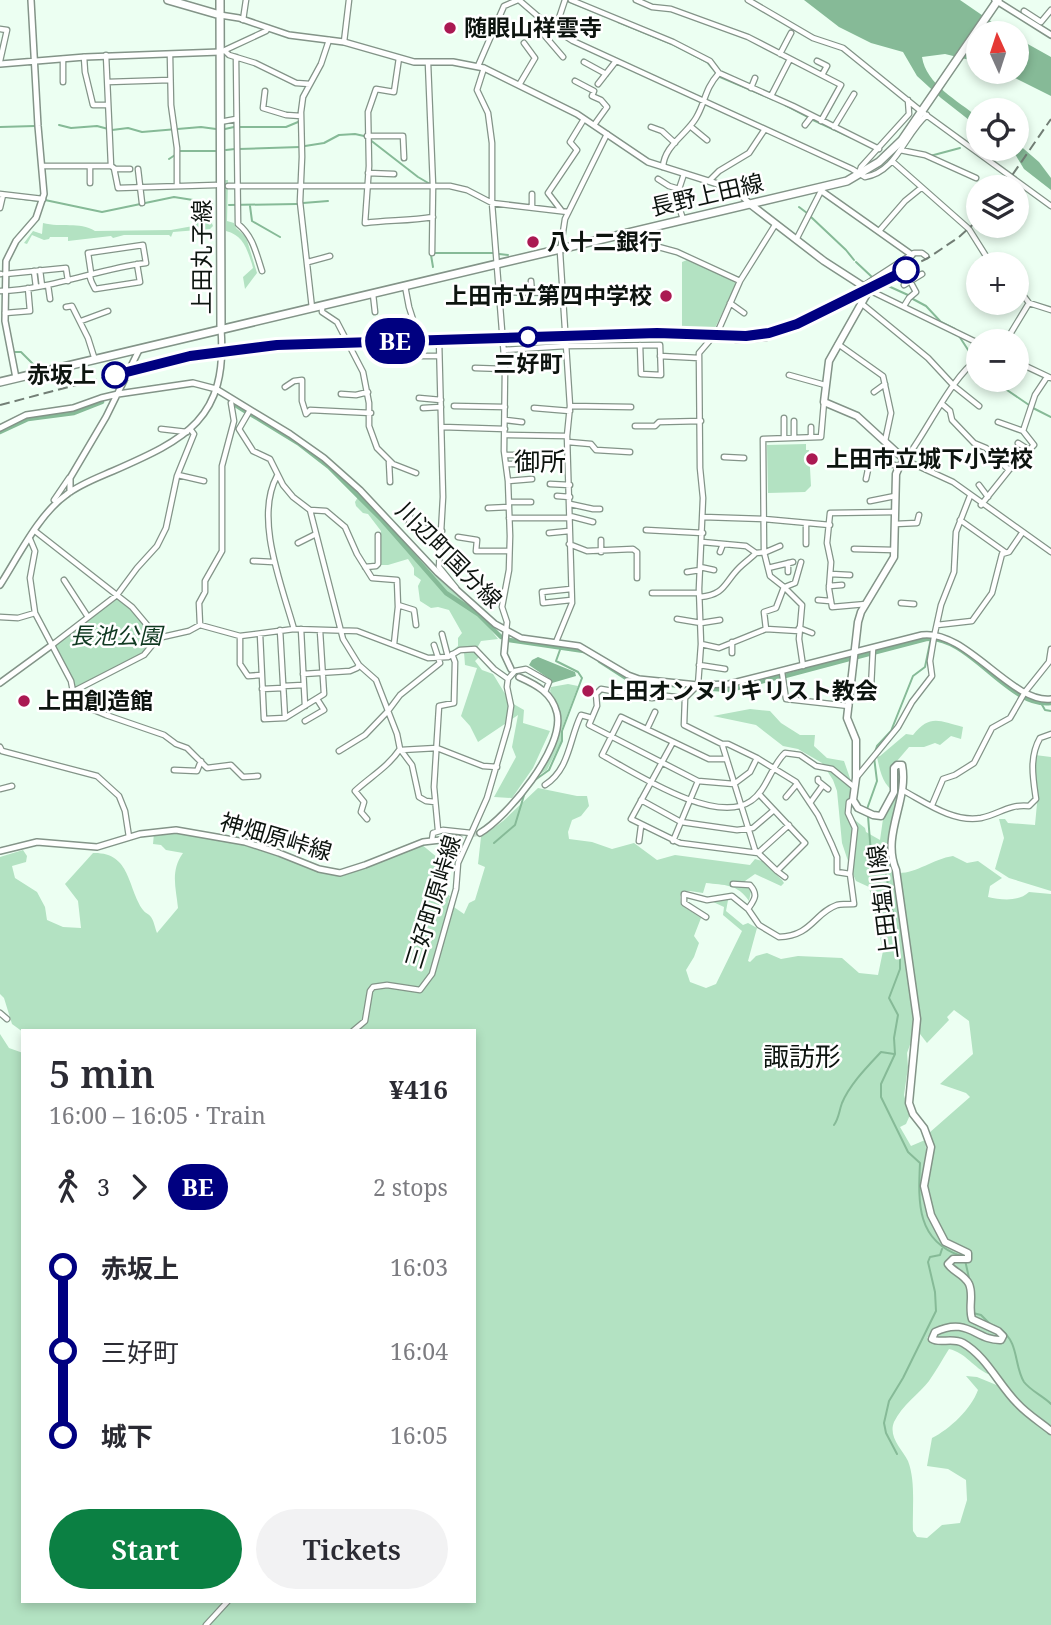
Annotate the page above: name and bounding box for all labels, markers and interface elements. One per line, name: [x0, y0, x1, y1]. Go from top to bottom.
place label: 随眼山祥雲寺: [464, 11, 602, 43]
marker: 随眼山祥雲寺: [442, 20, 458, 36]
north arrow: [966, 21, 1029, 84]
map controls: [966, 21, 1029, 392]
button: locate: [966, 98, 1029, 161]
street label: 長野上田線: [647, 166, 766, 223]
button: layers: [966, 175, 1029, 238]
street label: 上田丸子線: [185, 200, 217, 315]
place label: 八十二銀行: [547, 225, 662, 257]
marker: 八十二銀行: [525, 234, 541, 250]
button: +: [966, 252, 1029, 315]
unlabelled marker: [893, 257, 919, 283]
place label: 上田市立第四中学校: [445, 279, 652, 311]
marker: 上田市立第四中学校: [658, 288, 674, 304]
line badge: BE: [364, 318, 426, 364]
text: BE: [379, 324, 411, 357]
marker: 三好町: [518, 327, 538, 347]
button: −: [966, 329, 1029, 392]
place label: 三好町: [494, 347, 563, 379]
place label: 赤坂上: [27, 358, 96, 390]
marker: 赤坂上: [102, 362, 128, 388]
place label: 上田市立城下小学校: [826, 442, 1033, 474]
district label: 御所: [514, 443, 566, 479]
marker: 上田市立城下小学校: [804, 451, 820, 467]
street label: 川辺町国分線: [390, 494, 510, 614]
park label: 長池公園: [70, 619, 165, 651]
place label: 上田オンヌリキリスト教会: [602, 674, 878, 706]
marker: 上田オンヌリキリスト教会: [580, 683, 596, 699]
place label: 上田創造館: [38, 684, 153, 716]
marker: 上田創造館: [16, 693, 32, 709]
street label: 神畑原峠線: [217, 805, 336, 867]
street label: 三好町原峠線: [397, 831, 468, 972]
street label: 上田塩川線: [859, 843, 905, 961]
district label: 諏訪形: [763, 1038, 841, 1074]
text: 5 min: [49, 1047, 155, 1099]
text: ¥416: [389, 1071, 448, 1107]
text: 16:00 – 16:05 · Train: [49, 1099, 266, 1131]
icon: walk: [49, 1168, 87, 1206]
icon: forward: [120, 1168, 158, 1206]
text: BE: [182, 1170, 214, 1203]
text: 3: [97, 1171, 110, 1203]
text: 2 stops: [373, 1171, 448, 1203]
text: 赤坂上: [101, 1250, 179, 1286]
text: 16:03: [390, 1251, 448, 1283]
text: 三好町: [101, 1334, 179, 1370]
text: 16:04: [390, 1335, 448, 1367]
text: 城下: [101, 1418, 153, 1454]
text: 16:05: [390, 1419, 448, 1451]
button: Start: [49, 1509, 242, 1589]
button: Tickets: [256, 1509, 448, 1589]

